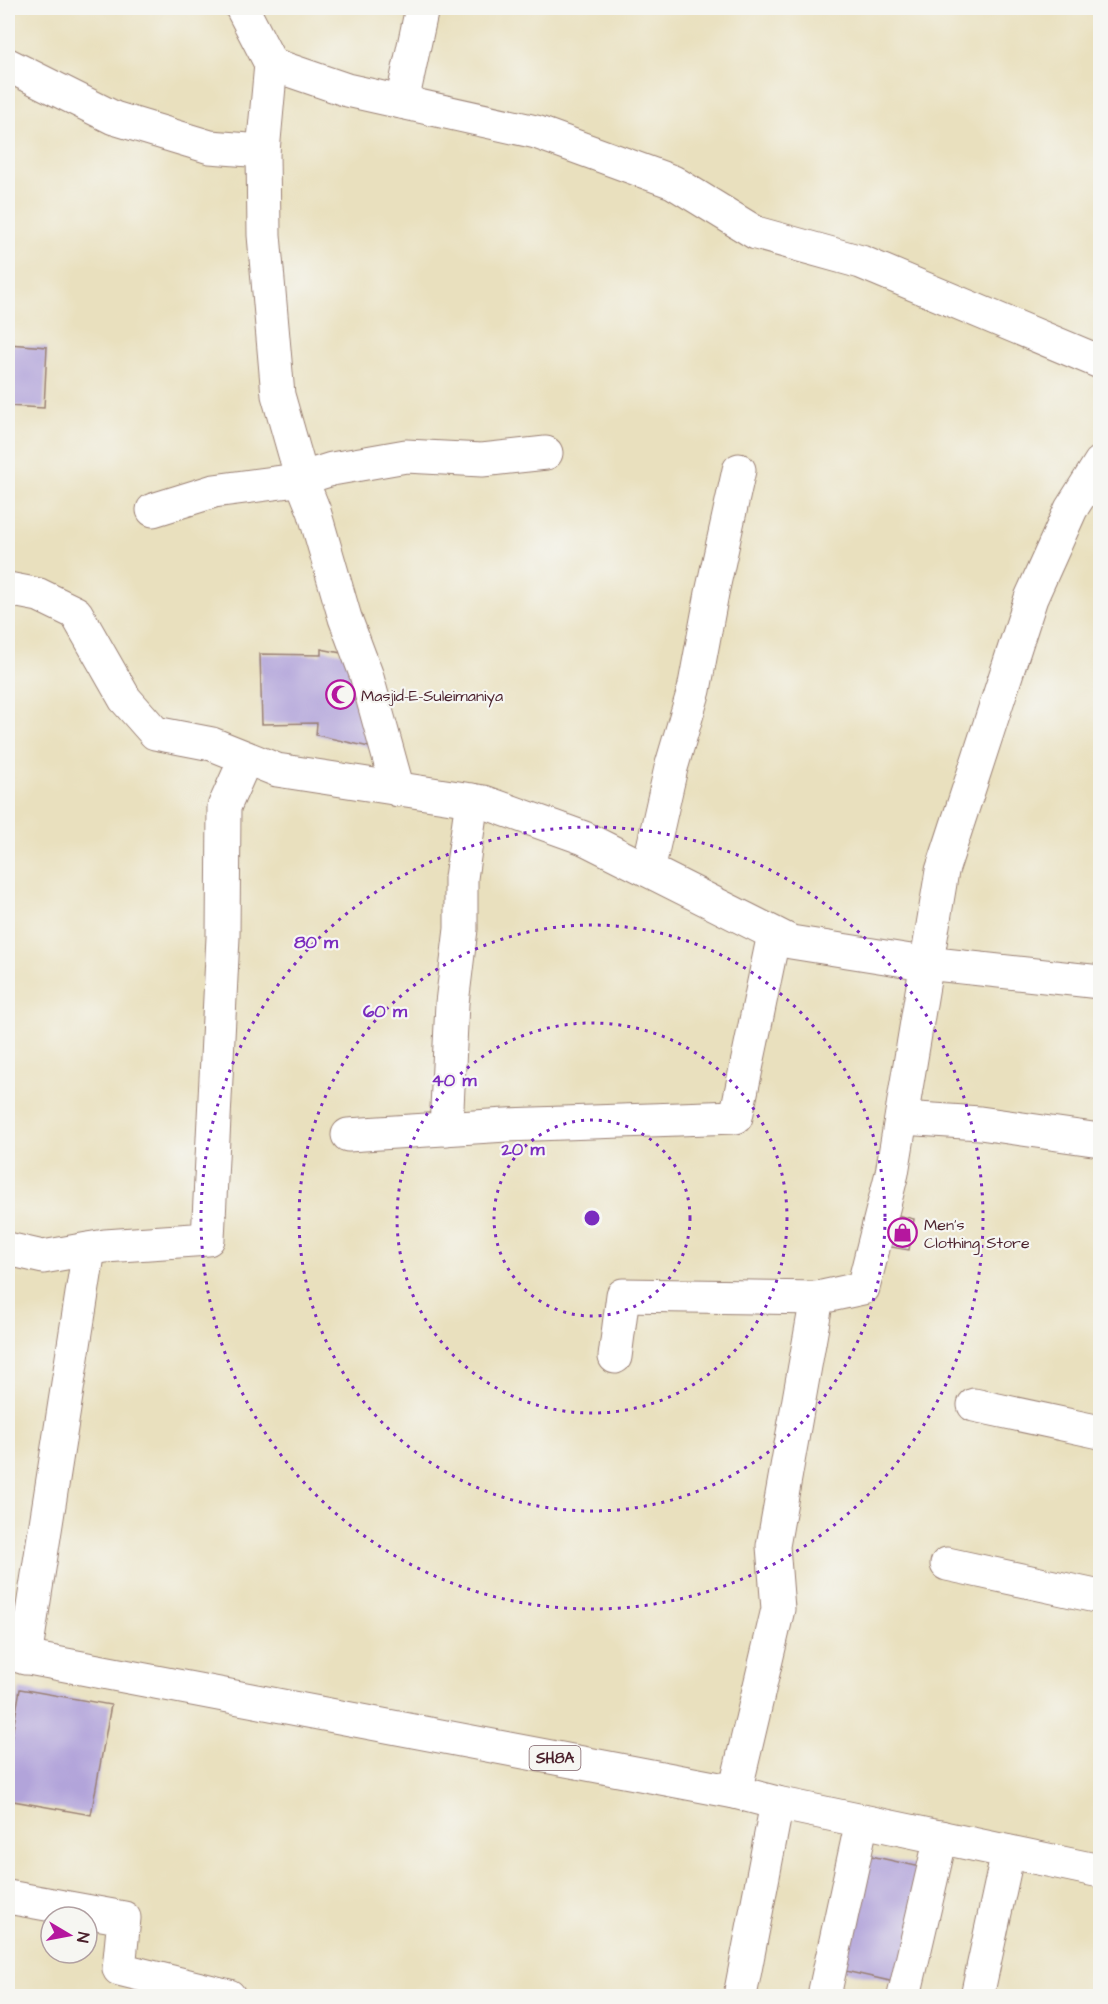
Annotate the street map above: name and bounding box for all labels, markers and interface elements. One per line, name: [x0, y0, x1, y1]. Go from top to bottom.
mosque icon: Masjid-E-Suleimaniya: [324, 679, 356, 711]
place label: Masjid-E-Suleimaniya: [361, 685, 503, 708]
text: 80 m: [294, 930, 339, 955]
text: 60 m: [363, 999, 408, 1024]
text: 40 m: [432, 1068, 477, 1093]
text: 20 m: [501, 1137, 545, 1162]
centre of rings: [582, 1208, 602, 1228]
place label: Men's Clothing Store: [924, 1214, 1030, 1255]
shop icon: Men's Clothing Store: [887, 1217, 919, 1249]
road number: SH8A: [530, 1746, 580, 1770]
north arrow: [39, 1905, 99, 1965]
text: N: [71, 1931, 94, 1944]

